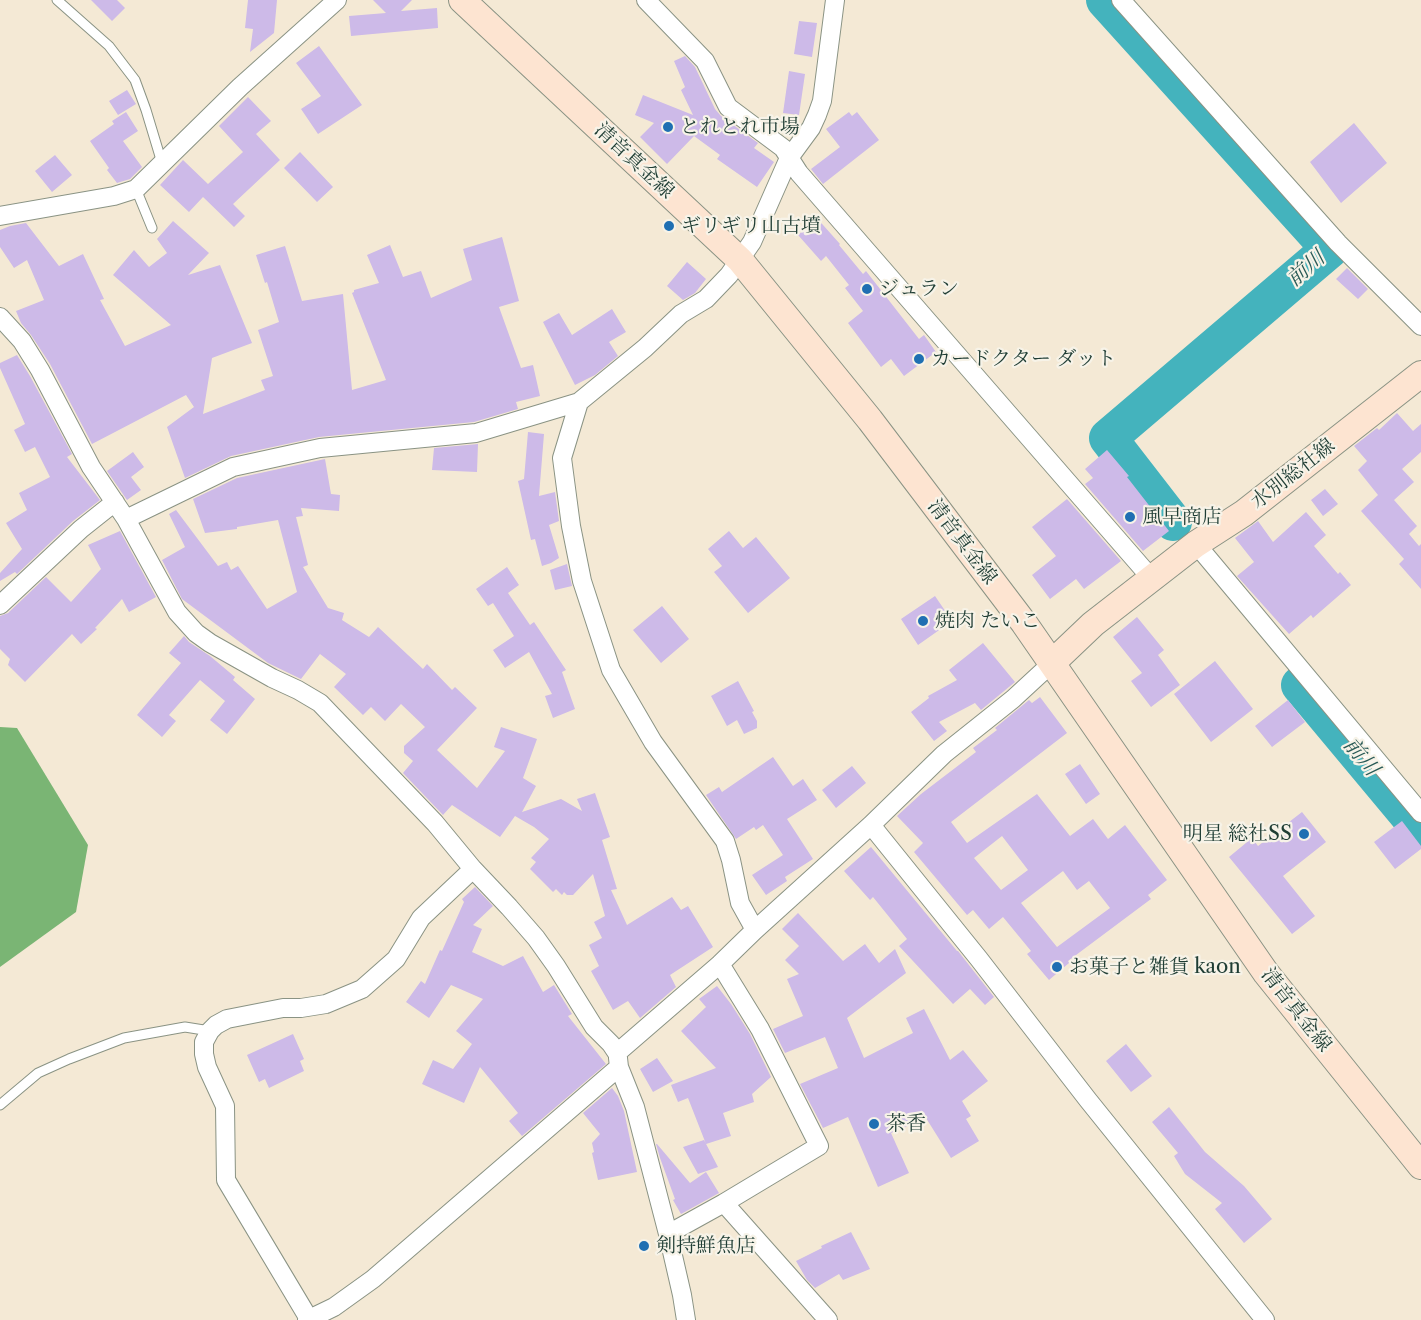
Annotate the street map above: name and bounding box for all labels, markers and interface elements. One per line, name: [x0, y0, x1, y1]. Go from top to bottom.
place label: とれとれ市場: [680, 115, 800, 139]
street label: 清音真金線: [589, 118, 679, 204]
marker: とれとれ市場: [661, 120, 675, 134]
place label: ギリギリ山古墳: [681, 214, 821, 238]
marker: ギリギリ山古墳: [662, 219, 676, 233]
water label: 前川: [1282, 246, 1330, 292]
place label: ジュラン: [879, 277, 959, 301]
marker: ジュラン: [860, 282, 874, 296]
place label: カードクター ダット: [931, 347, 1116, 371]
marker: カードクター ダット: [912, 352, 926, 366]
street label: 水別総社線: [1246, 434, 1340, 514]
street label: 清音真金線: [922, 495, 1002, 589]
place label: 風早商店: [1142, 505, 1222, 529]
marker: 風早商店: [1123, 510, 1137, 524]
place label: 焼肉 たいこ: [935, 609, 1040, 633]
marker: 焼肉 たいこ: [916, 614, 930, 628]
water label: 前川: [1338, 733, 1384, 781]
place label: 明星 総社SS: [1183, 822, 1292, 846]
marker: 明星 総社SS: [1297, 827, 1311, 841]
place label: お菓子と雑貨 kaon: [1069, 955, 1241, 979]
marker: お菓子と雑貨 kaon: [1050, 960, 1064, 974]
street label: 清音真金線: [1256, 963, 1336, 1057]
place label: 茶香: [886, 1112, 926, 1136]
marker: 茶香: [867, 1117, 881, 1131]
place label: 剣持鮮魚店: [656, 1234, 756, 1258]
marker: 剣持鮮魚店: [637, 1239, 651, 1253]

